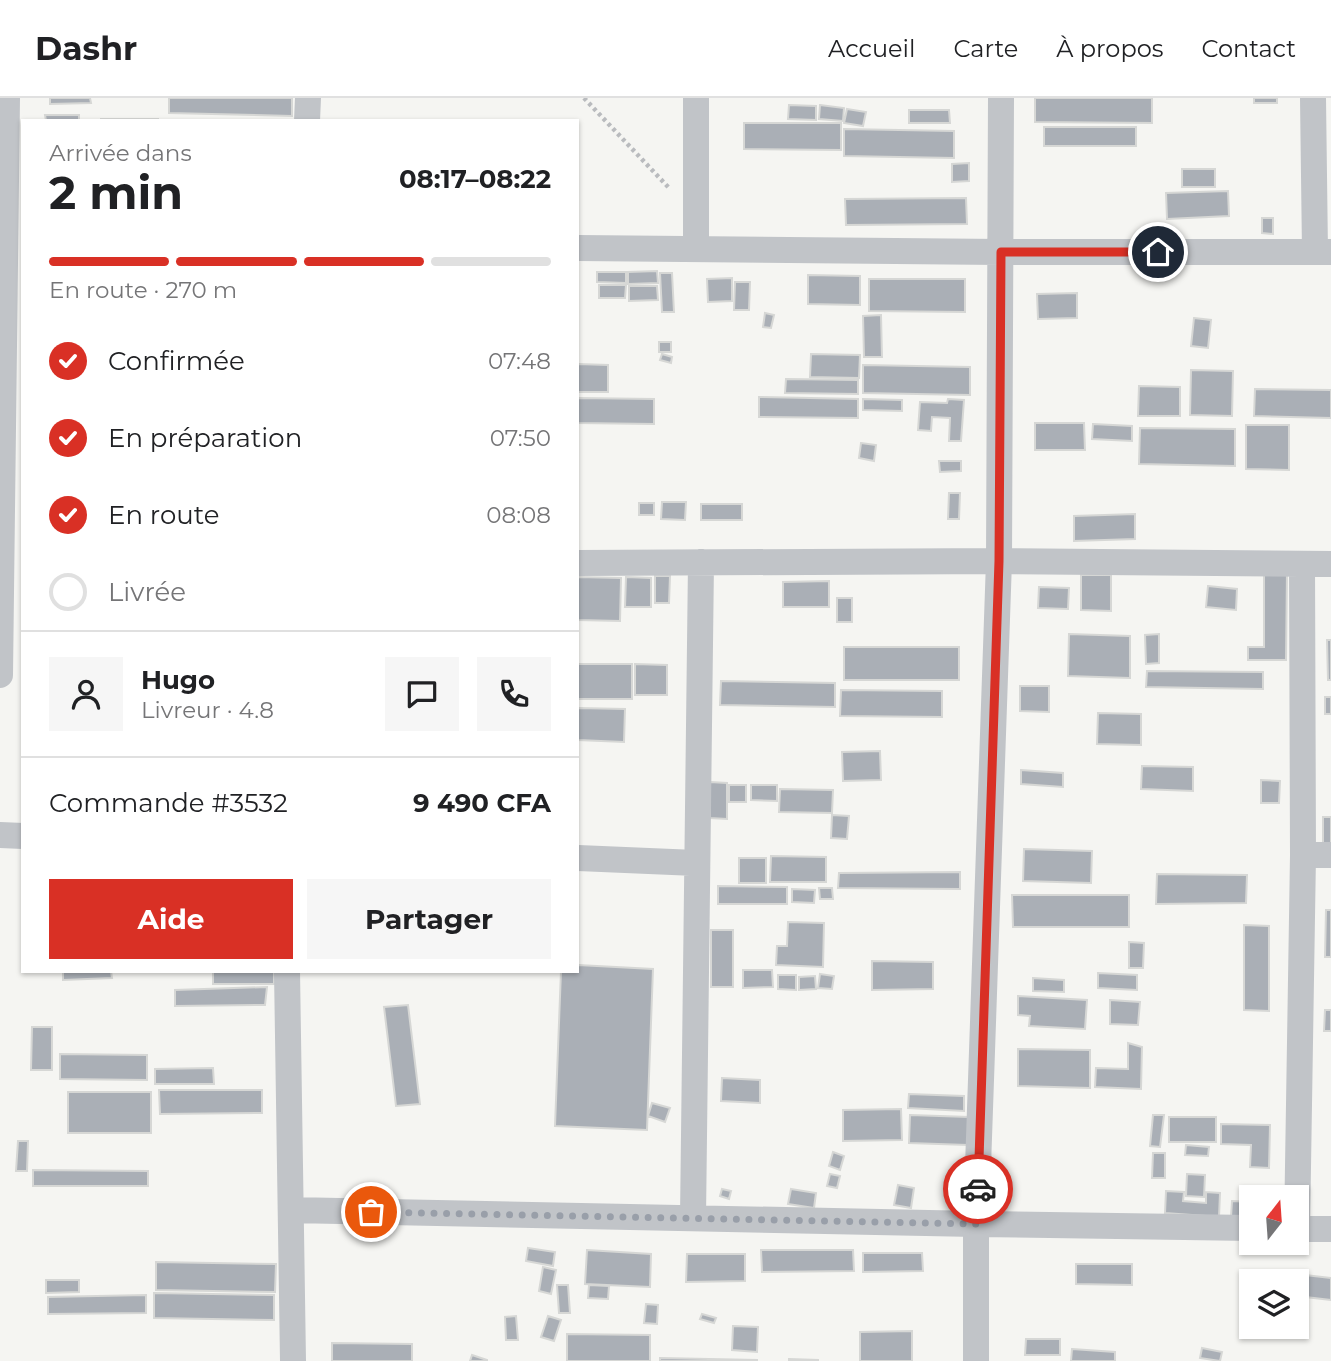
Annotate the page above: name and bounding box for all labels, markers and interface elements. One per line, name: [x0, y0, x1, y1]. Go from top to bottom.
text: Dashr: [35, 28, 137, 68]
text: Accueil: [828, 34, 915, 63]
text: Carte: [953, 34, 1018, 63]
text: À propos: [1056, 34, 1163, 63]
text: Contact: [1201, 34, 1296, 63]
text: Arrivée dans: [49, 139, 192, 167]
text: 08:17–08:22: [399, 163, 551, 195]
text: 2 min: [49, 164, 183, 221]
pin: [1128, 222, 1188, 282]
icon: home: [1139, 233, 1177, 271]
text: En route · 270 m: [49, 276, 237, 304]
icon: check: [49, 342, 87, 380]
text: Confirmée: [108, 345, 245, 377]
text: 07:48: [488, 347, 551, 375]
icon: check: [49, 419, 87, 457]
text: En préparation: [108, 422, 302, 454]
text: 07:50: [490, 424, 551, 452]
icon: check: [49, 496, 87, 534]
text: En route: [108, 499, 219, 531]
text: 08:08: [486, 501, 551, 529]
text: Livrée: [108, 576, 186, 608]
button: person: [49, 657, 123, 731]
button: chat: [385, 657, 459, 731]
button: phone: [477, 657, 551, 731]
text: Hugo: [141, 664, 215, 696]
text: Livreur · 4.8: [141, 696, 274, 724]
text: Commande #3532: [49, 787, 288, 819]
text: 9 490 CFA: [413, 787, 551, 819]
button: Aide: [49, 879, 293, 959]
button: Partager: [307, 879, 551, 959]
courier: [943, 1154, 1013, 1224]
icon: car: [959, 1170, 997, 1208]
pin: [341, 1182, 401, 1242]
north arrow: [1239, 1185, 1309, 1255]
map controls: [1239, 1185, 1309, 1339]
icon: bag: [352, 1193, 390, 1231]
button: layers: [1239, 1269, 1309, 1339]

